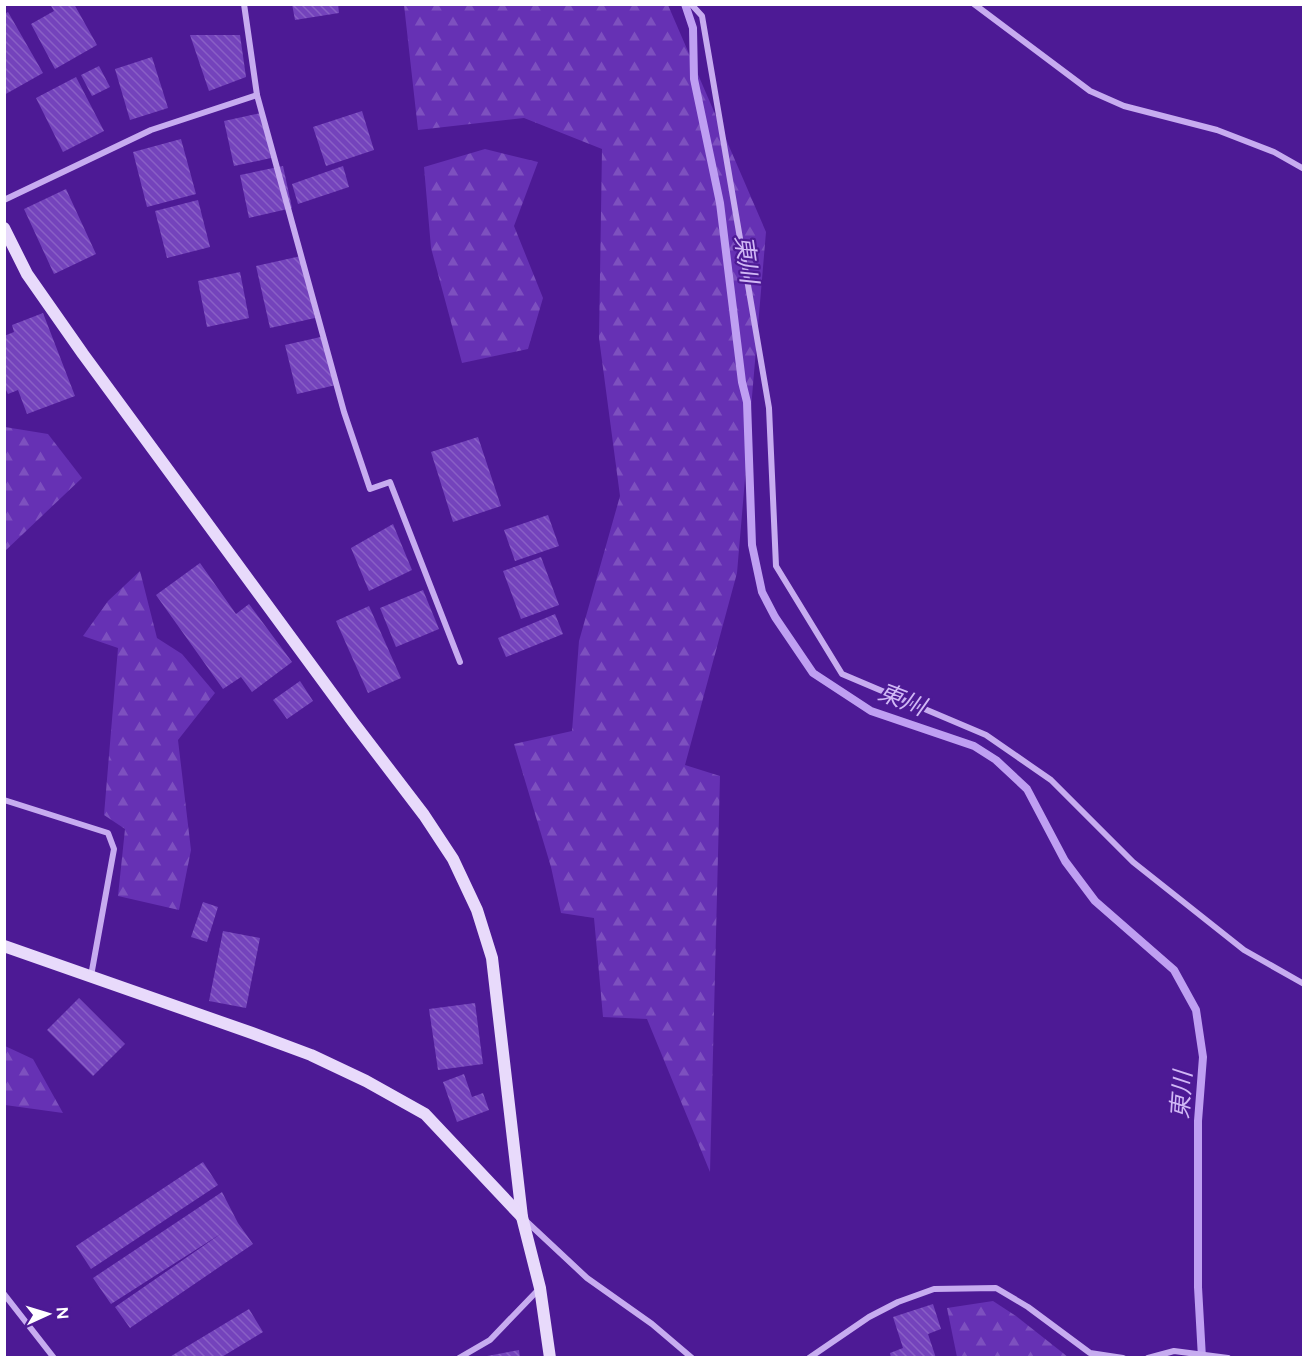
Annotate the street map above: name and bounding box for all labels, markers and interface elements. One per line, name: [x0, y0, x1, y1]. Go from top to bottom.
water label: 東川: [729, 233, 765, 288]
water label: 東川: [874, 677, 932, 722]
water label: 東川: [1165, 1067, 1197, 1120]
north arrow: [18, 1284, 78, 1344]
text: N: [53, 1306, 72, 1320]

